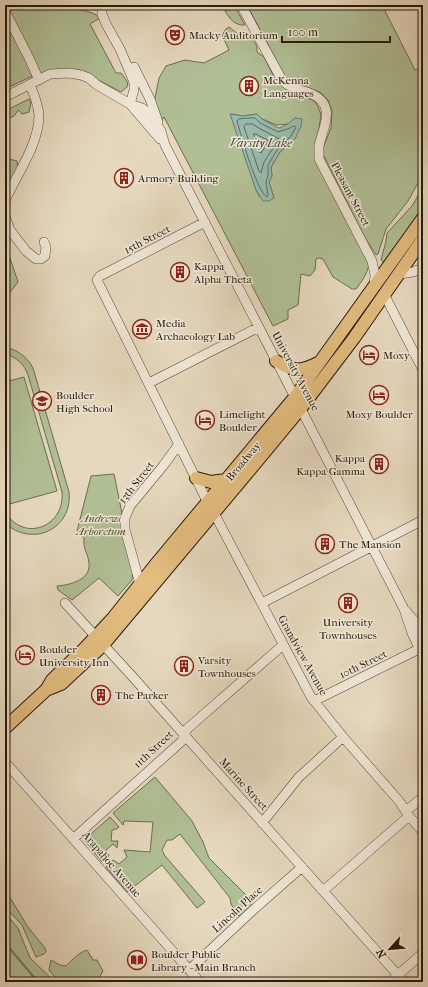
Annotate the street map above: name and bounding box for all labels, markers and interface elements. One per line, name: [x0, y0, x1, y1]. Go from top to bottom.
scale bar: [282, 18, 390, 44]
theatre icon: Macky Auditorium: [164, 24, 186, 46]
text: 100 m: [288, 25, 318, 39]
place label: Macky Auditorium: [189, 29, 279, 42]
place label: McKenna Languages: [263, 74, 314, 100]
building icon: McKenna Languages: [238, 75, 260, 97]
water label: Varsity Lake: [230, 136, 293, 150]
street label: Pleasant Street: [328, 160, 373, 229]
building icon: Armory Building: [113, 167, 135, 189]
place label: Armory Building: [137, 172, 219, 185]
street label: 15th Street: [122, 222, 173, 257]
place label: Kappa Alpha Theta: [193, 260, 253, 286]
building icon: Kappa Alpha Theta: [169, 261, 191, 283]
place label: Media Archaeology Lab: [155, 317, 235, 343]
museum icon: Media Archaeology Lab: [131, 318, 153, 340]
street label: University Avenue: [269, 329, 322, 414]
hotel icon: Moxy: [358, 344, 380, 366]
place label: Moxy: [383, 349, 411, 362]
hotel icon: Moxy Boulder: [368, 384, 390, 406]
place label: Boulder High School: [56, 389, 113, 415]
school or university icon: Boulder High School: [31, 390, 53, 412]
place label: Limelight Boulder: [219, 408, 266, 434]
place label: Moxy Boulder: [345, 408, 413, 421]
hotel icon: Limelight Boulder: [194, 409, 216, 431]
street label: Broadway: [223, 438, 264, 484]
place label: Kappa Kappa Gamma: [296, 452, 366, 478]
building icon: Kappa Kappa Gamma: [368, 453, 390, 475]
street label: 13th Street: [116, 459, 157, 506]
park label: Andrews Arboretum: [74, 512, 126, 538]
building icon: The Mansion: [314, 533, 336, 555]
place label: The Mansion: [339, 538, 402, 551]
building icon: University Townhouses: [337, 592, 359, 614]
street label: Grandview Avenue: [275, 613, 330, 698]
place label: University Townhouses: [319, 616, 377, 642]
place label: Boulder University Inn: [39, 643, 109, 669]
hotel icon: Boulder University Inn: [14, 644, 36, 666]
street label: 10th Street: [337, 647, 389, 682]
place label: Varsity Townhouses: [197, 654, 256, 680]
building icon: Varsity Townhouses: [173, 655, 195, 677]
building icon: The Parker: [90, 684, 112, 706]
place label: The Parker: [115, 689, 169, 702]
street label: 11th Street: [131, 728, 176, 771]
street label: Marine Street: [217, 755, 271, 813]
street label: Arapahoe Avenue: [79, 828, 144, 900]
street label: Lincoln Place: [209, 883, 266, 935]
north arrow: [370, 929, 410, 969]
text: N: [374, 946, 389, 960]
place label: Boulder Public Library - Main Branch: [151, 948, 257, 974]
library icon: Boulder Public Library - Main Branch: [126, 949, 148, 971]

